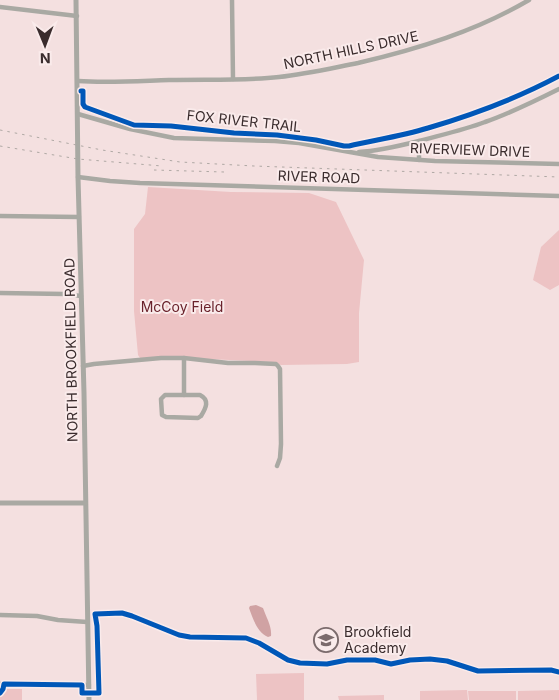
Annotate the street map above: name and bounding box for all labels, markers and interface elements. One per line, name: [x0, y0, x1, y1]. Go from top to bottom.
north arrow: [20, 20, 70, 70]
street label: NORTH HILLS DRIVE: [282, 27, 420, 72]
text: N: [40, 50, 51, 67]
street label: FOX RIVER TRAIL: [186, 106, 302, 135]
street label: RIVERVIEW DRIVE: [410, 139, 530, 160]
street label: RIVER ROAD: [277, 167, 361, 186]
street label: NORTH BROOKFIELD ROAD: [60, 258, 81, 442]
park label: McCoy Field: [141, 298, 223, 315]
place label: Brookfield Academy: [344, 623, 411, 656]
school or university icon: Brookfield Academy: [313, 627, 339, 653]

